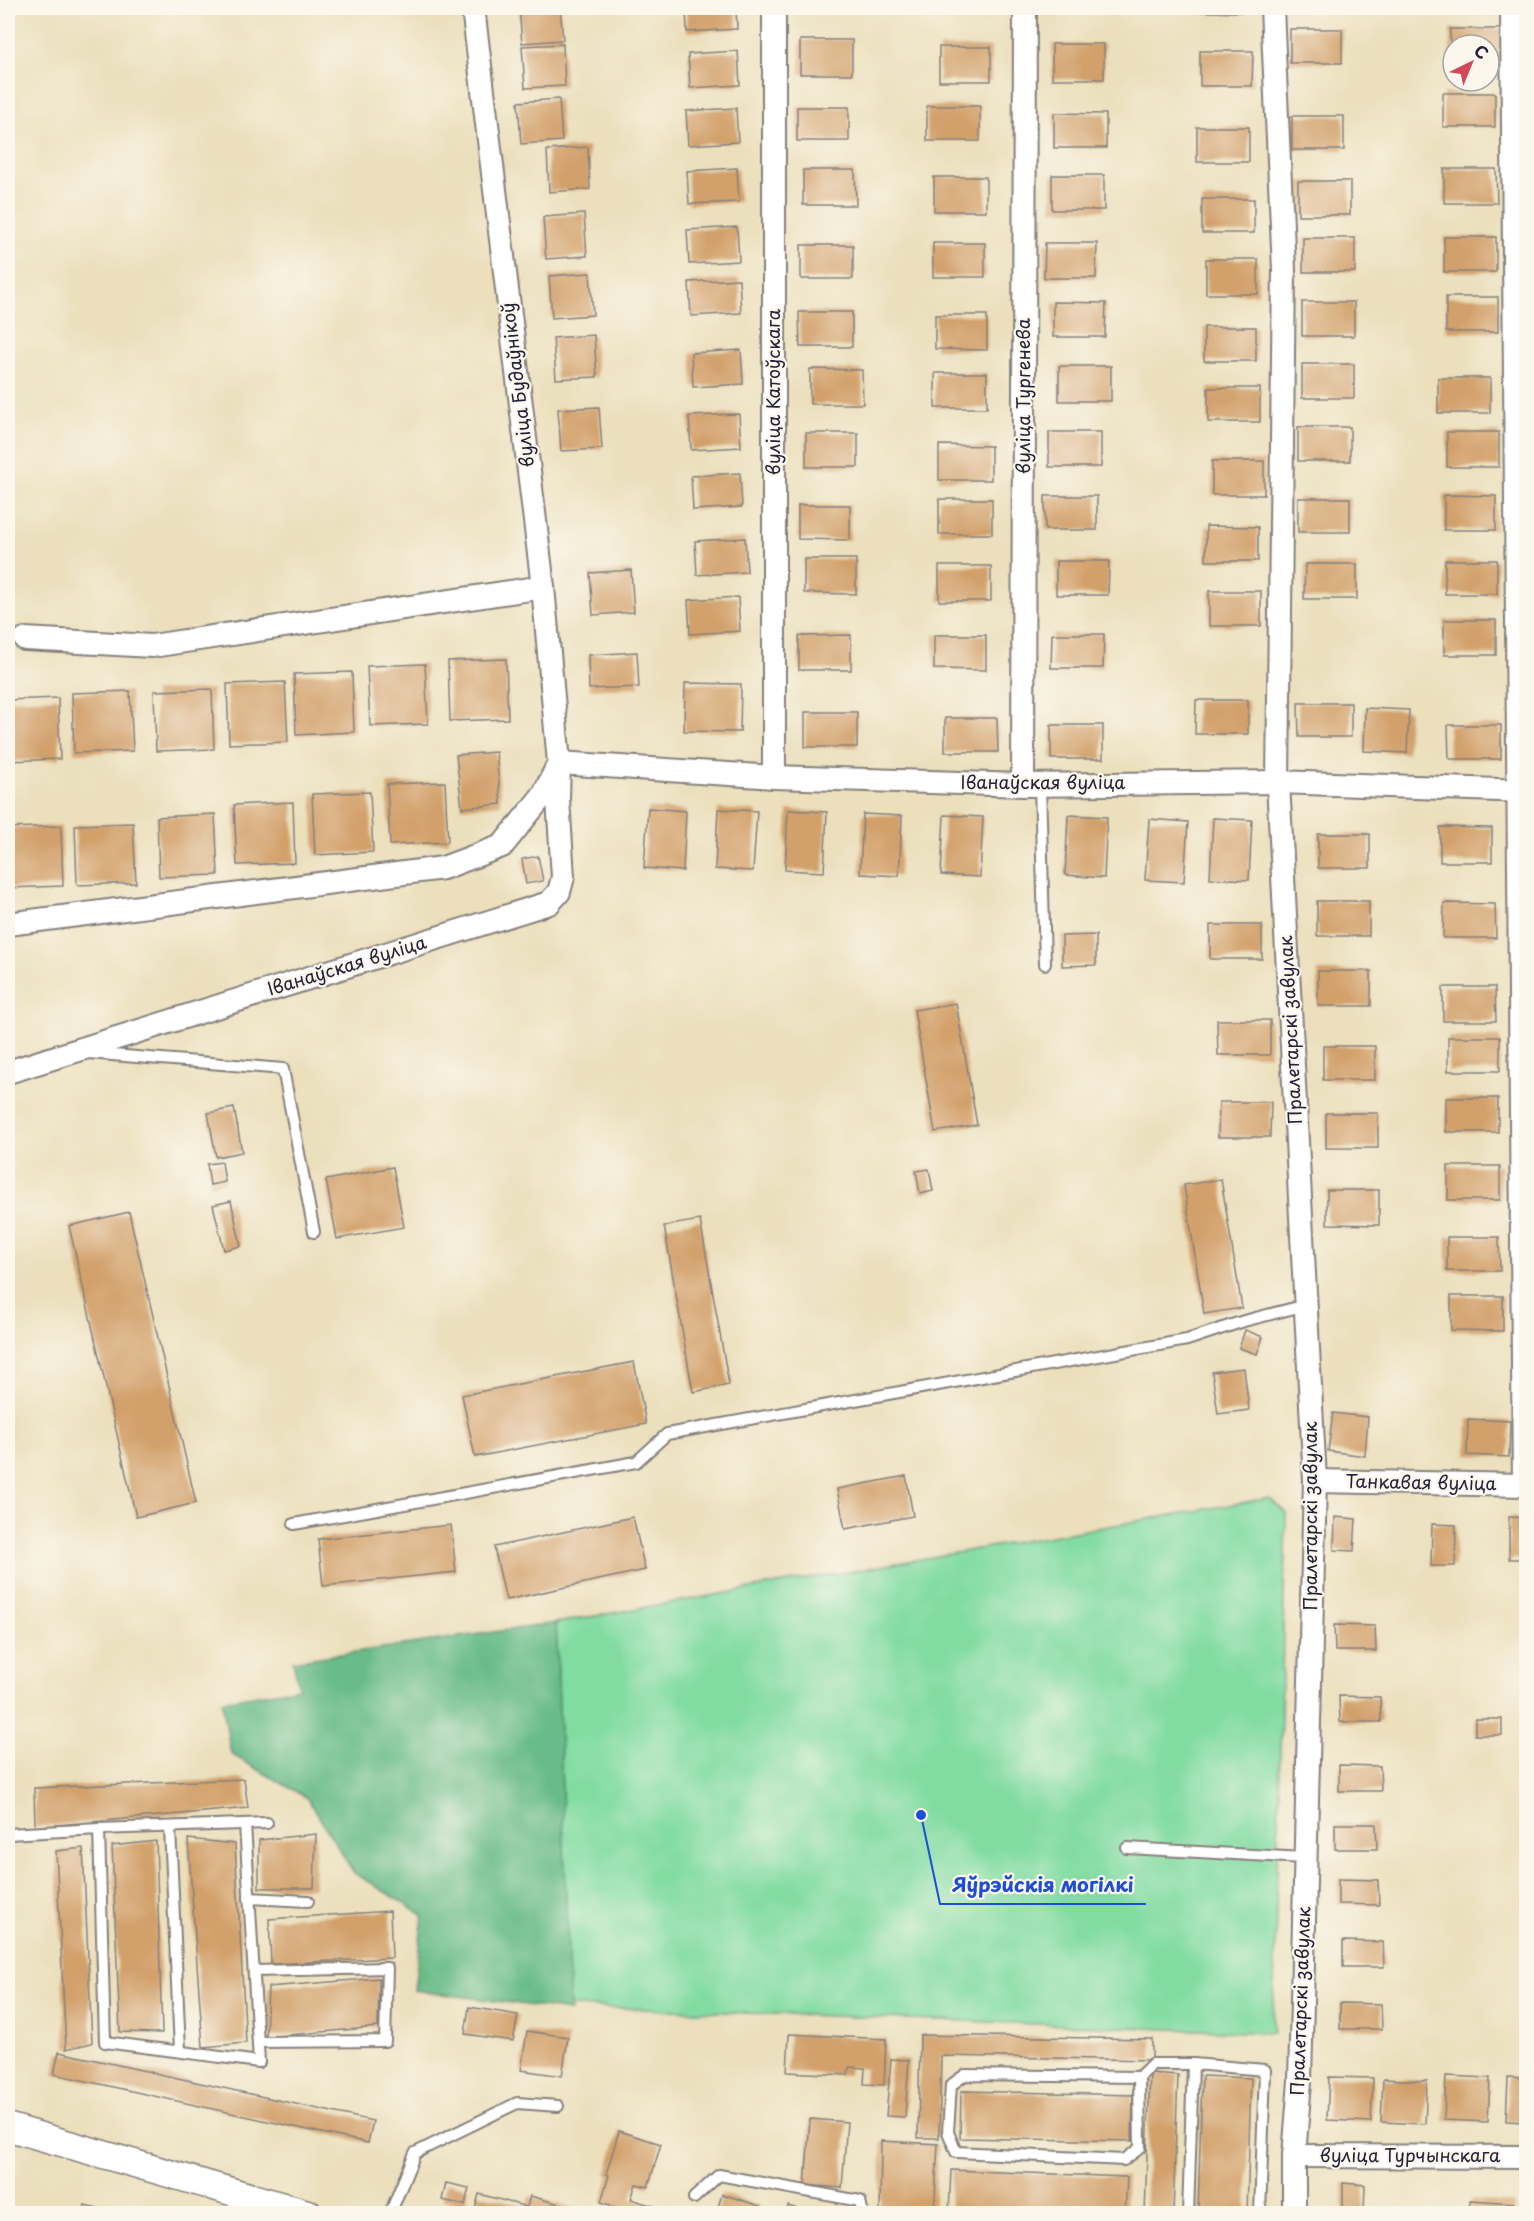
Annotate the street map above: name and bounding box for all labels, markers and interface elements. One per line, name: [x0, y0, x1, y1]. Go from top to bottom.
north arrow: [1441, 33, 1501, 93]
text: С: [1469, 38, 1495, 64]
street label: вуліца Будаўнікоў: [493, 301, 540, 469]
street label: вуліца Катоўскага: [759, 308, 786, 475]
street label: вуліца Тургенева: [1009, 317, 1036, 474]
street label: Іванаўская вуліца: [961, 768, 1125, 795]
street label: Іванаўская вуліца: [264, 928, 429, 1002]
street label: Пралетарскі завулак: [1271, 935, 1308, 1125]
street label: Пралетарскі завулак: [1296, 1421, 1323, 1611]
street label: Танкавая вуліца: [1345, 1467, 1497, 1496]
callout: Яўрэйскія могілкі: [940, 1866, 1146, 1904]
text: Яўрэйскія могілкі: [951, 1869, 1134, 1899]
street label: Пралетарскі завулак: [1283, 1906, 1316, 2096]
street label: вуліца Турчынскага: [1320, 2141, 1501, 2168]

